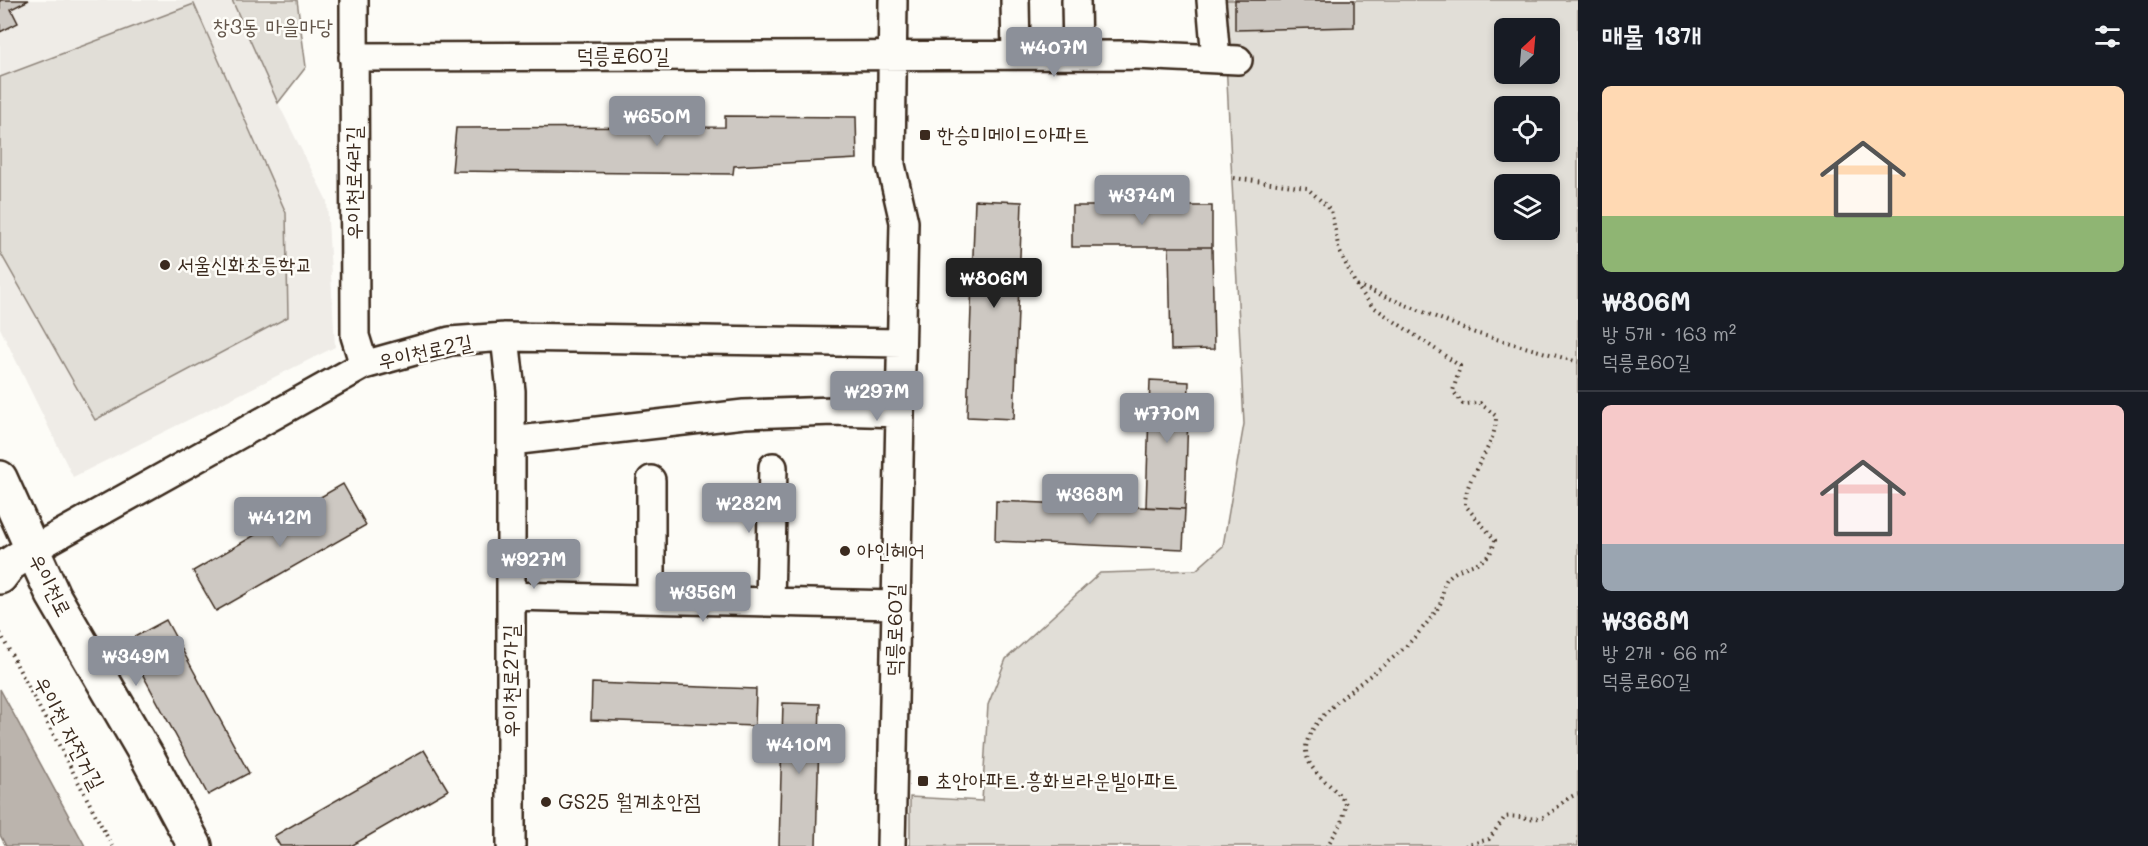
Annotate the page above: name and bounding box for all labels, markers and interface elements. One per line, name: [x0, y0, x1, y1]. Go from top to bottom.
park label: 창3동 마을마당: [213, 12, 333, 39]
north arrow: [1494, 18, 1560, 84]
map controls: [1494, 18, 1560, 240]
text: 매물 13개: [1602, 18, 1701, 52]
icon: filters: [2091, 20, 2124, 53]
pin: ₩407M: [1012, 27, 1096, 78]
text: ₩407M: [1020, 33, 1088, 59]
street label: 덕릉로60길: [576, 41, 670, 68]
pin: ₩650M: [615, 96, 699, 147]
button: locate: [1494, 96, 1560, 162]
text: ₩650M: [623, 102, 691, 128]
place label: 한승미메이드아파트: [937, 120, 1089, 147]
icon: home: [1809, 125, 1917, 233]
street label: 우이천로4라길: [339, 126, 366, 240]
marker: 한승미메이드아파트: [918, 128, 932, 142]
button: layers: [1494, 174, 1560, 240]
pin: ₩374M: [1100, 175, 1184, 226]
text: ₩374M: [1109, 181, 1175, 207]
place label: 서울신화초등학교: [177, 250, 312, 277]
marker: 서울신화초등학교: [158, 258, 172, 272]
pin: ₩806M: [952, 258, 1036, 309]
text: ₩806M: [960, 264, 1028, 290]
text: ₩806M: [1602, 284, 1691, 318]
text: 방 5개 · 163 m²: [1602, 320, 1736, 346]
street label: 우이천로2길: [375, 327, 475, 374]
text: 덕릉로60길: [1602, 348, 1691, 374]
pin: ₩297M: [835, 371, 919, 422]
text: ₩297M: [844, 377, 910, 403]
pin: ₩770M: [1125, 393, 1209, 444]
text: ₩770M: [1134, 399, 1200, 425]
icon: home: [1809, 444, 1917, 552]
pin: ₩368M: [1048, 474, 1132, 525]
text: ₩368M: [1056, 480, 1124, 506]
pin: ₩282M: [707, 483, 791, 534]
text: ₩282M: [716, 489, 782, 515]
pin: ₩412M: [238, 497, 322, 548]
text: ₩412M: [248, 503, 312, 529]
place label: 아인헤어: [857, 536, 925, 563]
pin: ₩927M: [492, 539, 576, 590]
marker: 아인헤어: [838, 544, 852, 558]
text: ₩927M: [501, 545, 567, 571]
street label: 우이천로: [24, 548, 79, 621]
pin: ₩356M: [661, 572, 745, 623]
text: ₩356M: [670, 578, 736, 604]
street label: 덕릉로60길: [879, 583, 908, 677]
text: ₩368M: [1602, 603, 1690, 637]
street label: 우이천로2가길: [496, 624, 523, 738]
pin: ₩349M: [94, 636, 178, 687]
text: 방 2개 · 66 m²: [1602, 639, 1727, 665]
text: ₩349M: [102, 642, 170, 668]
text: 덕릉로60길: [1602, 667, 1691, 693]
street label: 우이천 자전거길: [29, 671, 112, 794]
pin: ₩410M: [757, 724, 841, 775]
text: ₩410M: [766, 730, 832, 756]
place label: 초안아파트.흥화브라운빌아파트: [935, 766, 1178, 793]
marker: 초안아파트.흥화브라운빌아파트: [916, 774, 930, 788]
place label: GS25 월계초안점: [558, 787, 701, 814]
marker: GS25 월계초안점: [539, 795, 553, 809]

